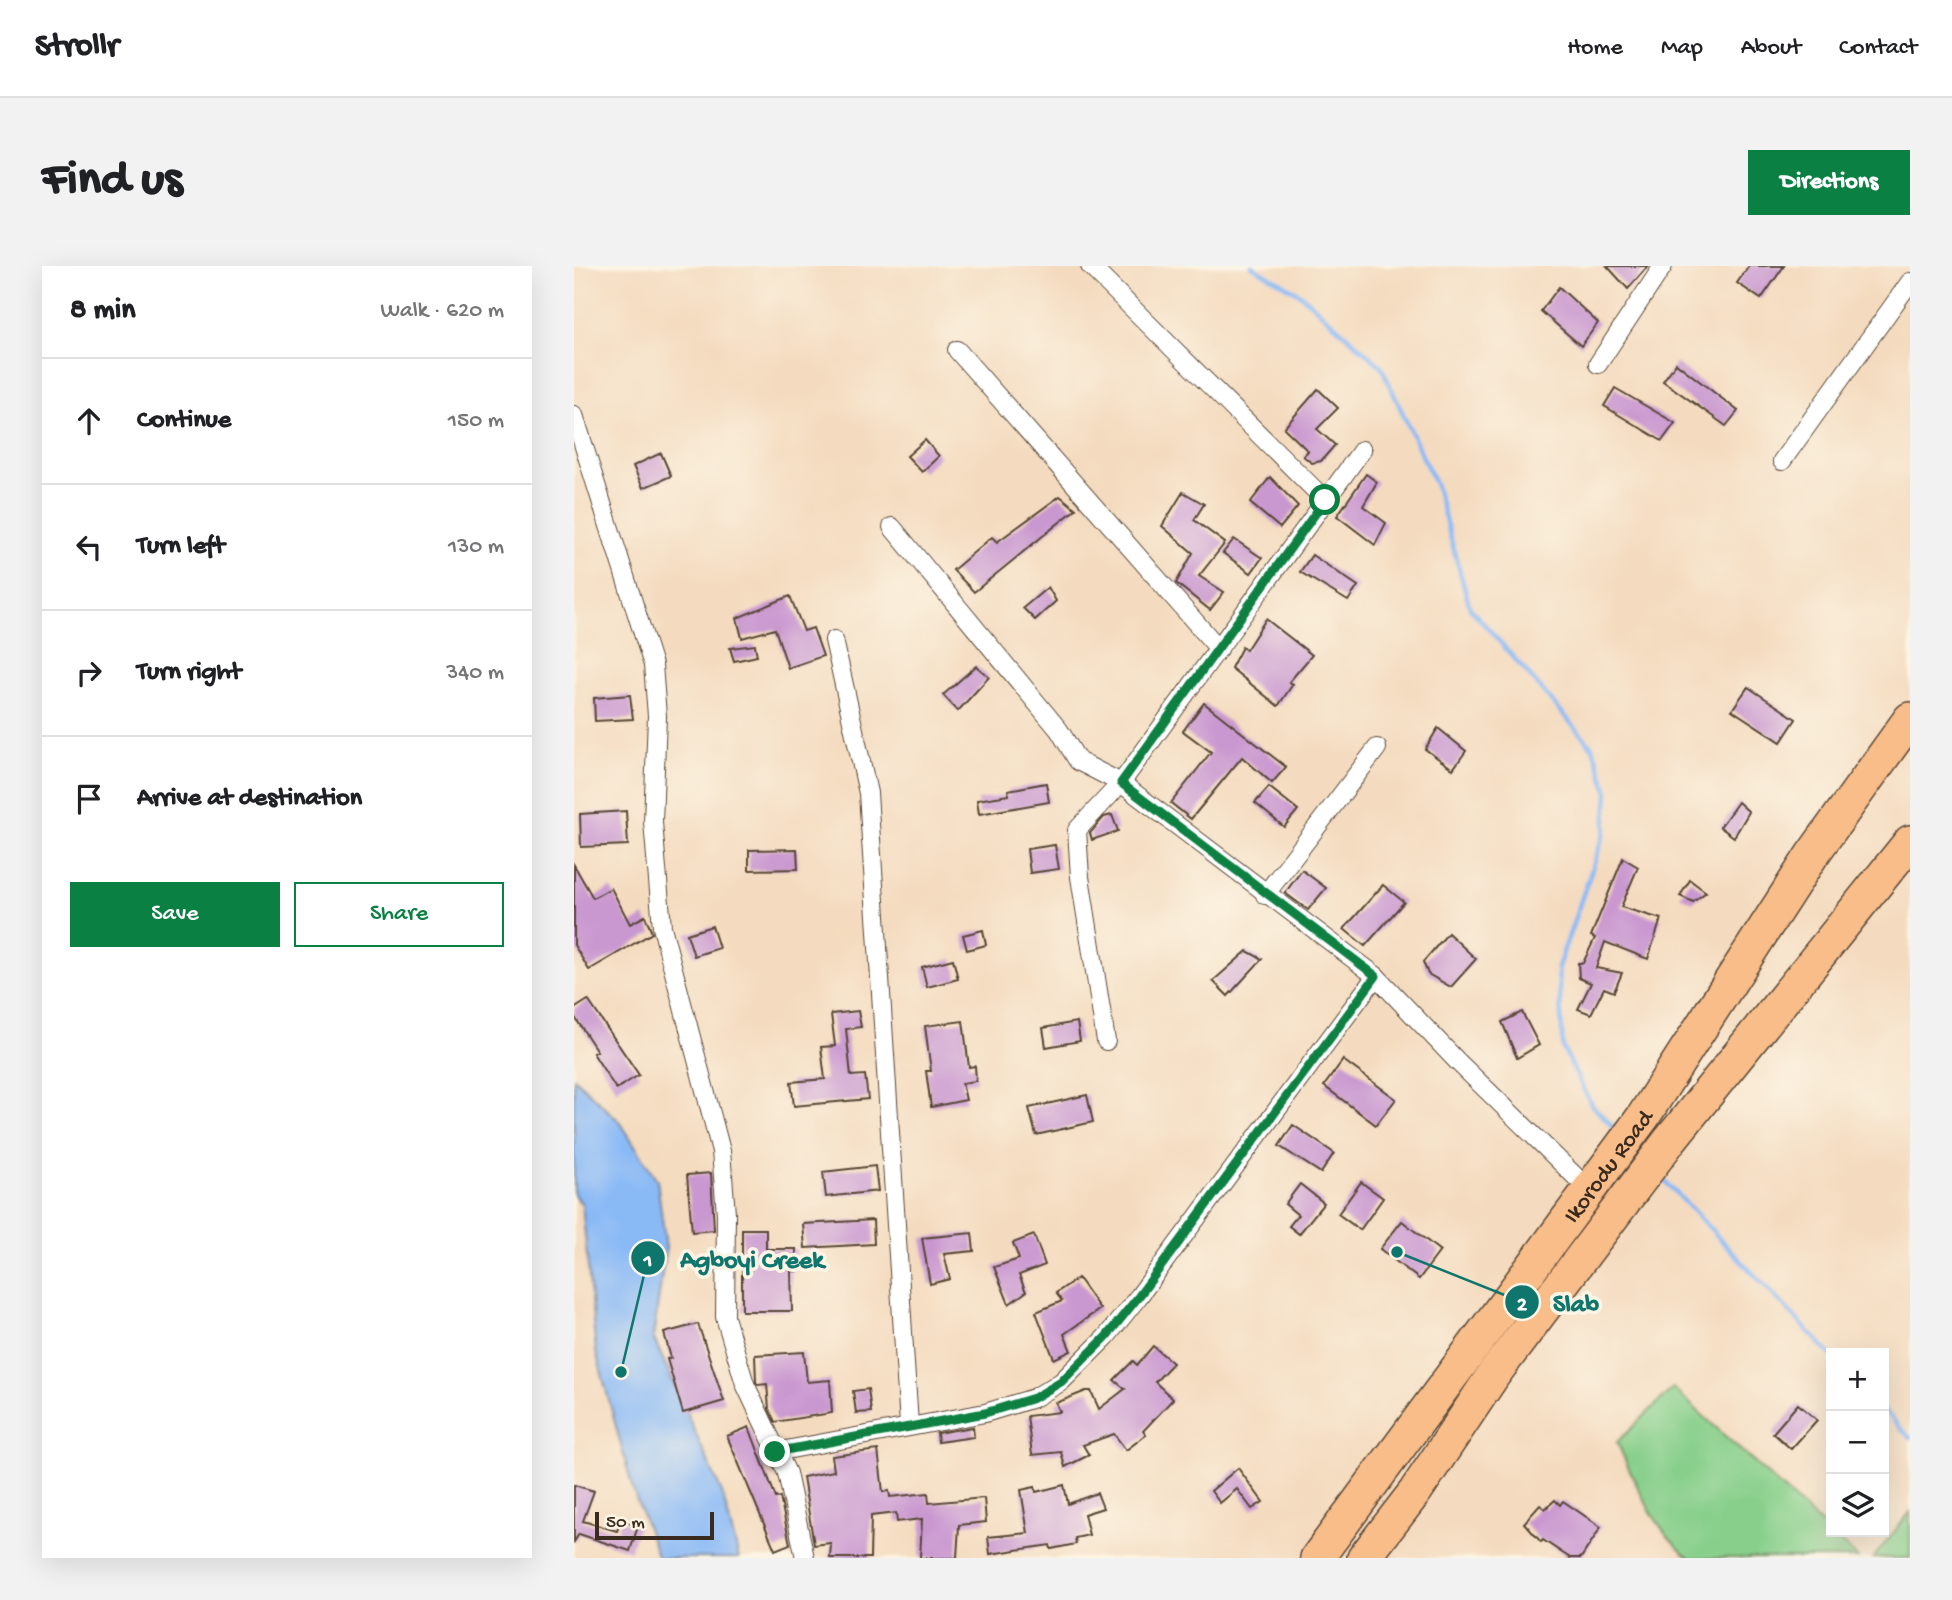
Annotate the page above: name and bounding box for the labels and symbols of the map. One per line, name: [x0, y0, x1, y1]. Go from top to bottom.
route start: [1309, 484, 1340, 515]
street label: Ikorodu Road: [1559, 1104, 1662, 1230]
callout: Agboyi Creek: [631, 1235, 837, 1282]
text: Agboyi Creek: [679, 1247, 827, 1278]
text: 1: [643, 1250, 652, 1275]
callout: Slab: [1504, 1279, 1613, 1326]
text: Slab: [1553, 1291, 1599, 1322]
text: 2: [1517, 1294, 1528, 1319]
route end: [759, 1436, 790, 1467]
scale bar: [595, 1509, 714, 1541]

